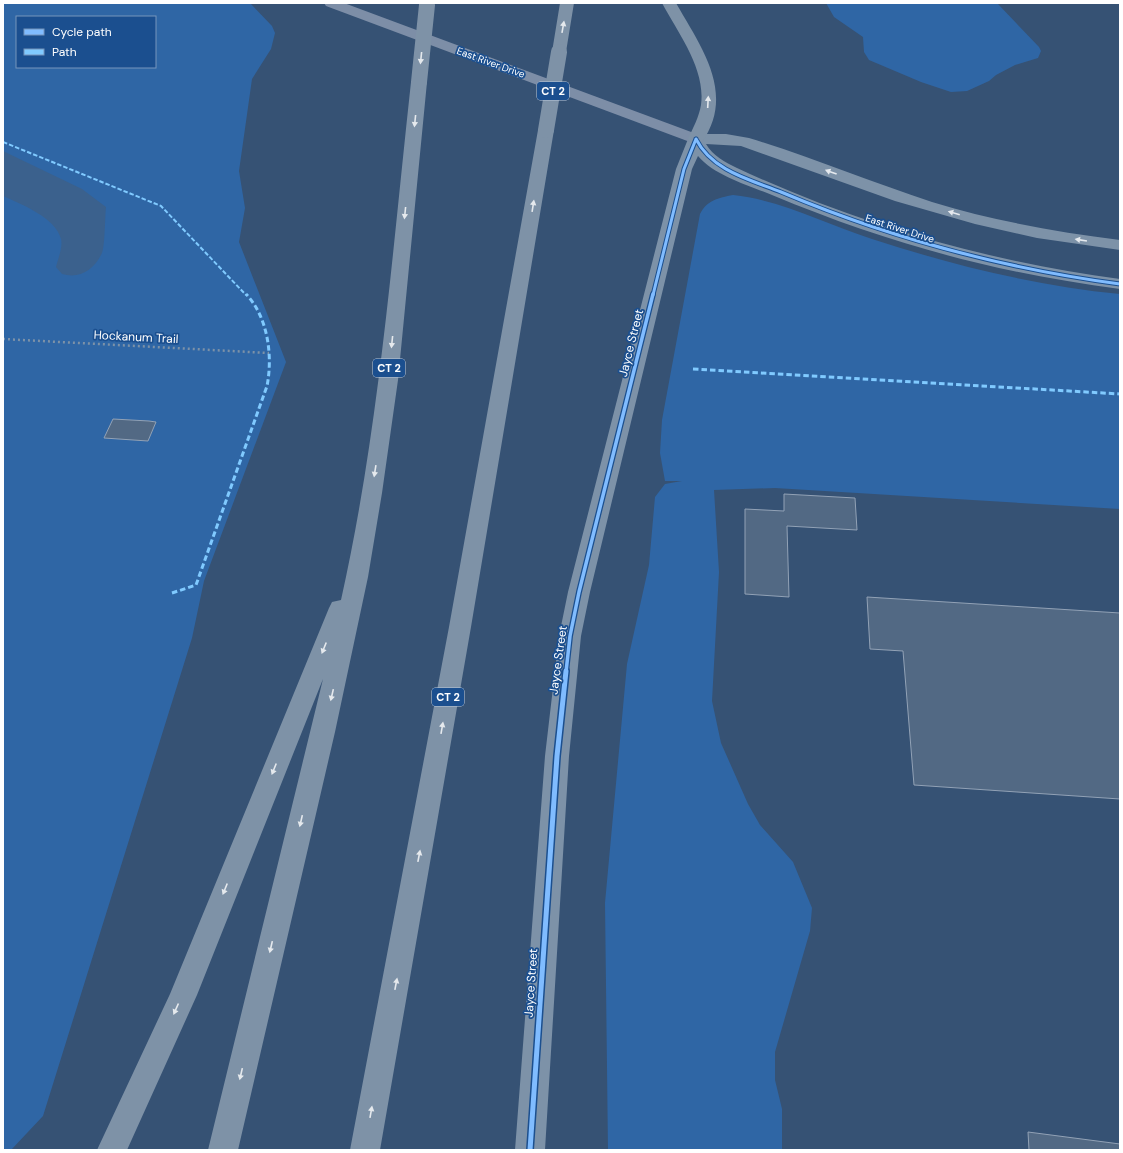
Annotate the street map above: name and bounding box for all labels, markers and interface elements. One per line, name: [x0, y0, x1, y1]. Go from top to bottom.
legend: [16, 16, 156, 68]
one-way arrow: [561, 21, 567, 33]
text: Cycle path: [52, 24, 112, 40]
text: Path: [52, 44, 77, 60]
street label: East River Drive: [455, 44, 527, 81]
one-way arrow: [418, 52, 425, 64]
road number: CT 2: [537, 82, 569, 100]
one-way arrow: [705, 96, 712, 108]
one-way arrow: [411, 115, 418, 127]
one-way arrow: [824, 169, 836, 175]
one-way arrow: [531, 199, 537, 212]
one-way arrow: [402, 207, 408, 219]
one-way arrow: [948, 210, 960, 216]
street label: East River Drive: [864, 211, 936, 246]
one-way arrow: [1075, 237, 1087, 243]
street label: Jayce Street: [615, 307, 647, 379]
street label: Hockanum Trail: [93, 327, 179, 347]
one-way arrow: [388, 336, 395, 348]
road number: CT 2: [373, 359, 405, 377]
one-way arrow: [372, 465, 378, 477]
street label: Jayce Street: [545, 624, 571, 695]
one-way arrow: [320, 643, 326, 655]
one-way arrow: [328, 688, 334, 701]
road number: CT 2: [432, 688, 464, 706]
one-way arrow: [440, 722, 446, 734]
one-way arrow: [271, 763, 277, 775]
one-way arrow: [298, 815, 304, 827]
one-way arrow: [417, 850, 423, 862]
one-way arrow: [222, 883, 228, 895]
one-way arrow: [268, 941, 274, 954]
street label: Jayce Street: [521, 948, 541, 1018]
one-way arrow: [393, 978, 399, 990]
one-way arrow: [173, 1004, 179, 1015]
one-way arrow: [238, 1068, 244, 1080]
one-way arrow: [369, 1106, 375, 1118]

